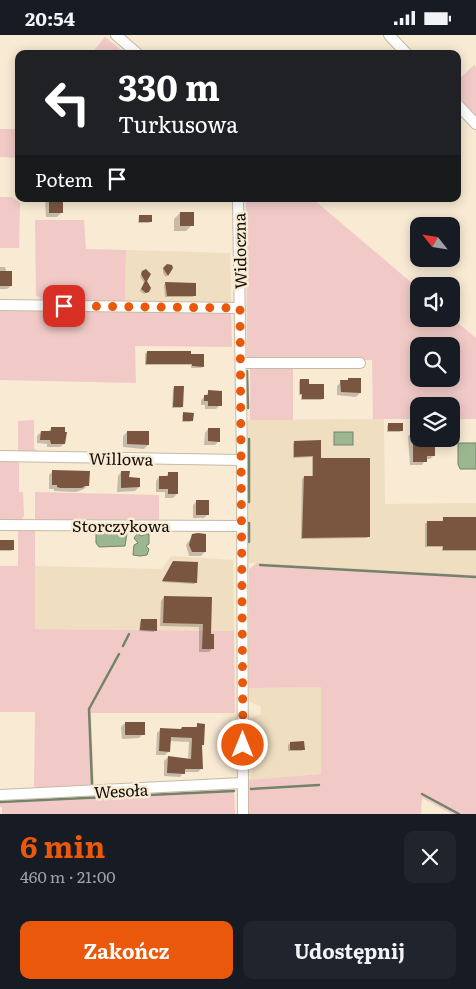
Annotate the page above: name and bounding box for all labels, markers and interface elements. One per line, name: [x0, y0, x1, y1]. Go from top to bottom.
text: 20:54: [25, 4, 75, 32]
text: 330 m: [118, 60, 220, 112]
icon: left: [35, 70, 100, 135]
text: Turkusowa: [118, 107, 238, 140]
text: Potem: [35, 165, 93, 193]
icon: arrive: [103, 165, 131, 193]
street label: Widoczna: [226, 212, 252, 289]
north arrow: [410, 217, 460, 267]
map controls: [410, 217, 460, 447]
button: sound: [410, 277, 460, 327]
pin: [43, 285, 85, 327]
icon: arrive: [50, 292, 78, 320]
button: search: [410, 337, 460, 387]
button: layers: [410, 397, 460, 447]
street label: Willowa: [89, 445, 154, 471]
street label: Storczykowa: [72, 513, 170, 537]
position arrow: [216, 718, 268, 770]
street label: Wesoła: [93, 777, 149, 803]
text: 6 min: [20, 823, 105, 867]
button: close: [404, 831, 456, 883]
text: 460 m · 21:00: [20, 864, 116, 888]
button: Zakończ: [20, 921, 233, 979]
button: Udostępnij: [243, 921, 456, 979]

